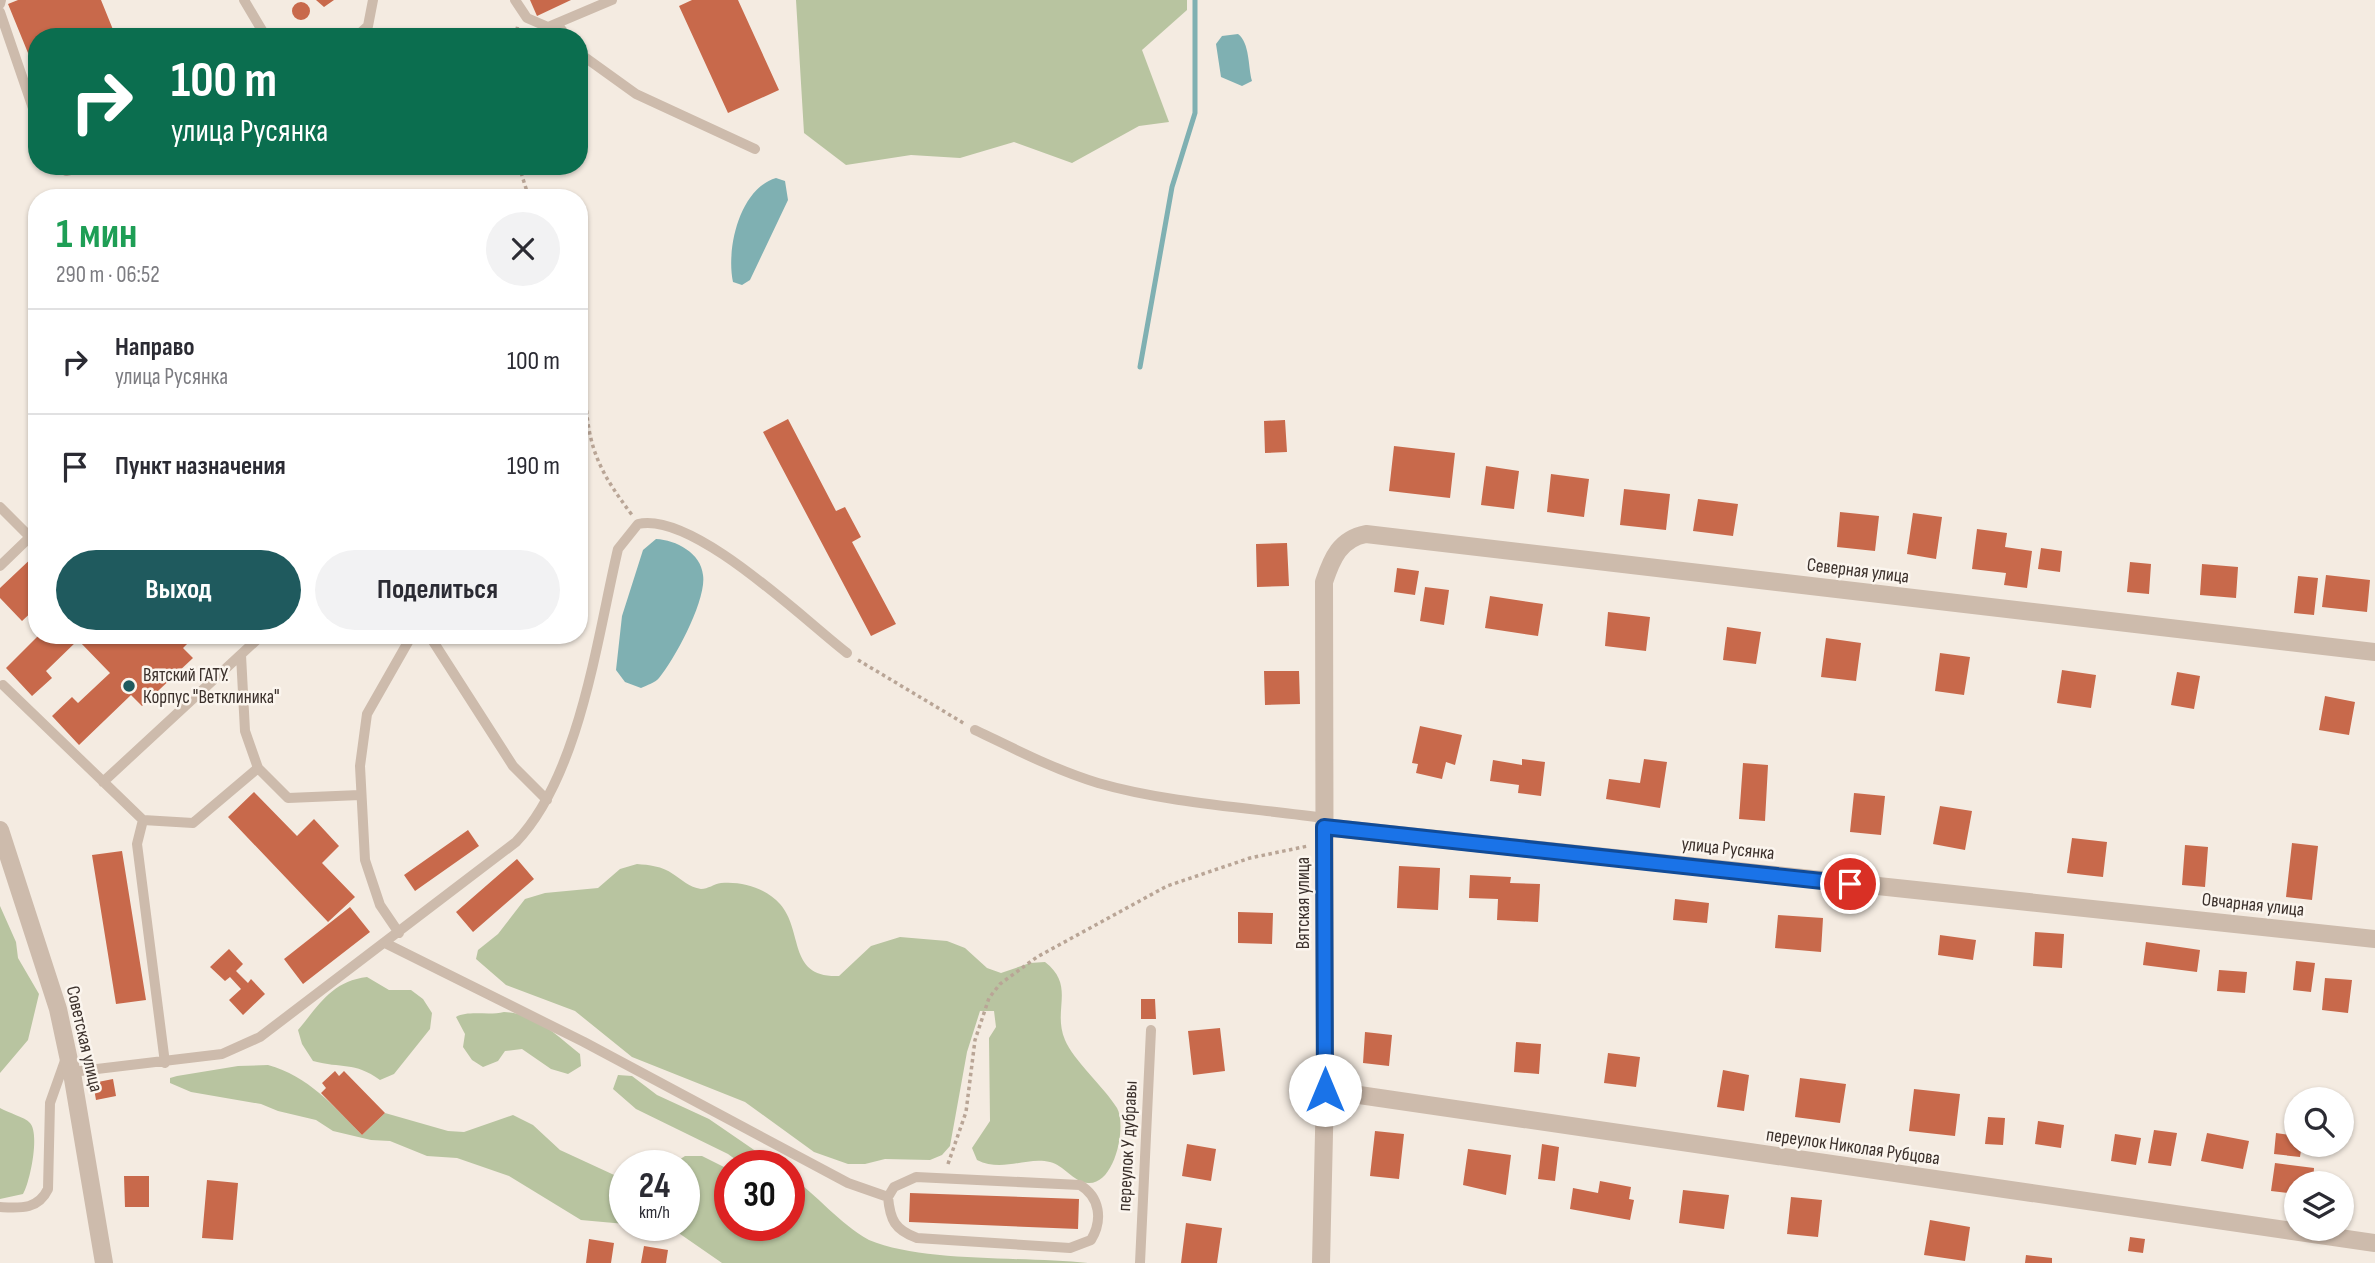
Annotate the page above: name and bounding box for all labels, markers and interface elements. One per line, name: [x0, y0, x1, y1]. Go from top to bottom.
text: 100 m: [171, 52, 277, 111]
icon: right: [56, 56, 147, 147]
text: улица Русянка: [171, 112, 328, 151]
text: 1 мин: [56, 209, 137, 260]
button: close: [486, 212, 560, 286]
text: 290 m · 06:52: [56, 261, 160, 289]
text: Направо: [115, 332, 194, 363]
icon: right: [56, 343, 94, 381]
text: 100 m: [507, 346, 560, 377]
text: улица Русянка: [115, 363, 228, 391]
icon: arrive: [56, 448, 94, 486]
text: Пункт назначения: [115, 451, 286, 482]
text: 190 m: [507, 451, 560, 482]
button: Выход: [56, 550, 301, 630]
button: Поделиться: [315, 550, 560, 630]
street label: Северная улица: [1806, 553, 1910, 589]
place label: Вятский ГАТУ. Корпус "Ветклиника": [143, 664, 280, 709]
marker: Вятский ГАТУ. Корпус "Ветклиника": [121, 678, 137, 694]
street label: улица Русянка: [1680, 833, 1776, 865]
pin: [1820, 854, 1880, 914]
street label: Вятская улица: [1292, 857, 1315, 949]
icon: arrive: [1831, 865, 1869, 903]
street label: Овчарная улица: [2201, 888, 2305, 922]
street label: Советская улица: [61, 984, 107, 1094]
position arrow: [1288, 1053, 1362, 1127]
street label: переулок У дубравы: [1113, 1080, 1143, 1212]
map controls: [2284, 1087, 2354, 1241]
button: search: [2284, 1087, 2354, 1157]
street label: переулок Николая Рубцова: [1765, 1123, 1941, 1171]
speed limit sign: 30: [714, 1150, 805, 1241]
text: 24: [639, 1165, 670, 1208]
button: layers: [2284, 1171, 2354, 1241]
text: km/h: [639, 1202, 670, 1223]

